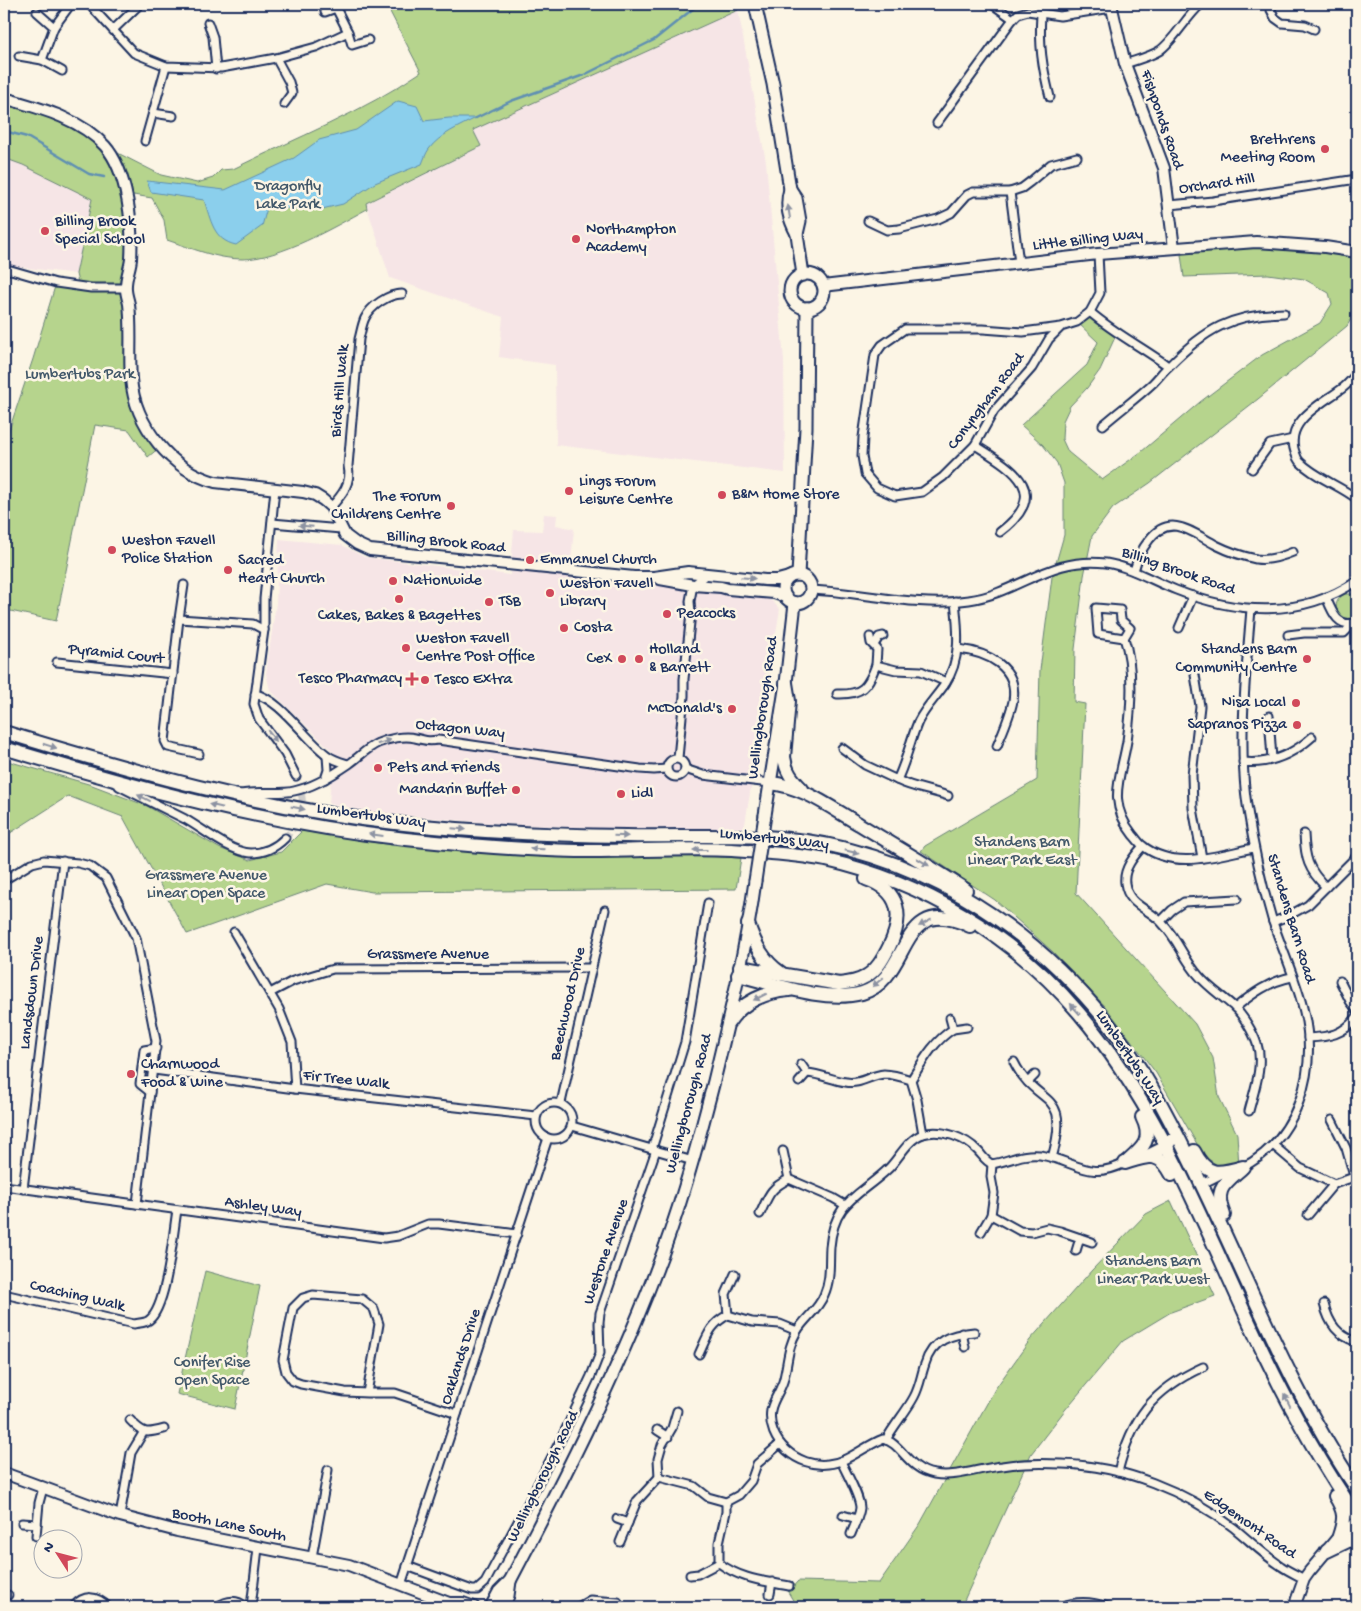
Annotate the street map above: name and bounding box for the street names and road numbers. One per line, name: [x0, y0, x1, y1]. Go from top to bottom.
street label: Fishponds Road: [1135, 67, 1187, 174]
street label: Orchard Hill: [1178, 170, 1256, 200]
street label: Little Billing Way: [1032, 226, 1144, 256]
street label: Birds Hill Walk: [327, 342, 355, 439]
street label: Conyngham Road: [944, 348, 1031, 454]
street label: Billing Brook Road: [385, 527, 508, 559]
street label: Billing Brook Road: [1118, 543, 1239, 601]
street label: Wellingborough Road: [745, 634, 784, 780]
street label: Pyramid Court: [66, 640, 166, 670]
street label: Octagon Way: [414, 716, 506, 744]
street label: Lumbertubs Way: [315, 800, 427, 834]
street label: Lumbertubs Way: [718, 825, 830, 855]
street label: Standens Barn Road: [1261, 852, 1319, 988]
street label: Landsdown Drive: [17, 935, 49, 1051]
street label: Beechwood Drive: [546, 945, 591, 1064]
street label: Grassmere Avenue: [367, 946, 490, 965]
street label: Lumbertubs Way: [1090, 1007, 1168, 1109]
street label: Wellingborough Road: [662, 1031, 718, 1176]
street label: Fir Tree Walk: [301, 1067, 392, 1095]
street label: Ashley Way: [223, 1193, 303, 1223]
street label: Westone Avenue: [580, 1196, 634, 1307]
street label: Coaching Walk: [28, 1277, 128, 1318]
street label: Oaklands Drive: [438, 1306, 487, 1407]
street label: Wellingborough Road: [504, 1407, 585, 1546]
street label: Edgemont Road: [1199, 1486, 1301, 1565]
street label: Booth Lane South: [169, 1504, 288, 1547]

